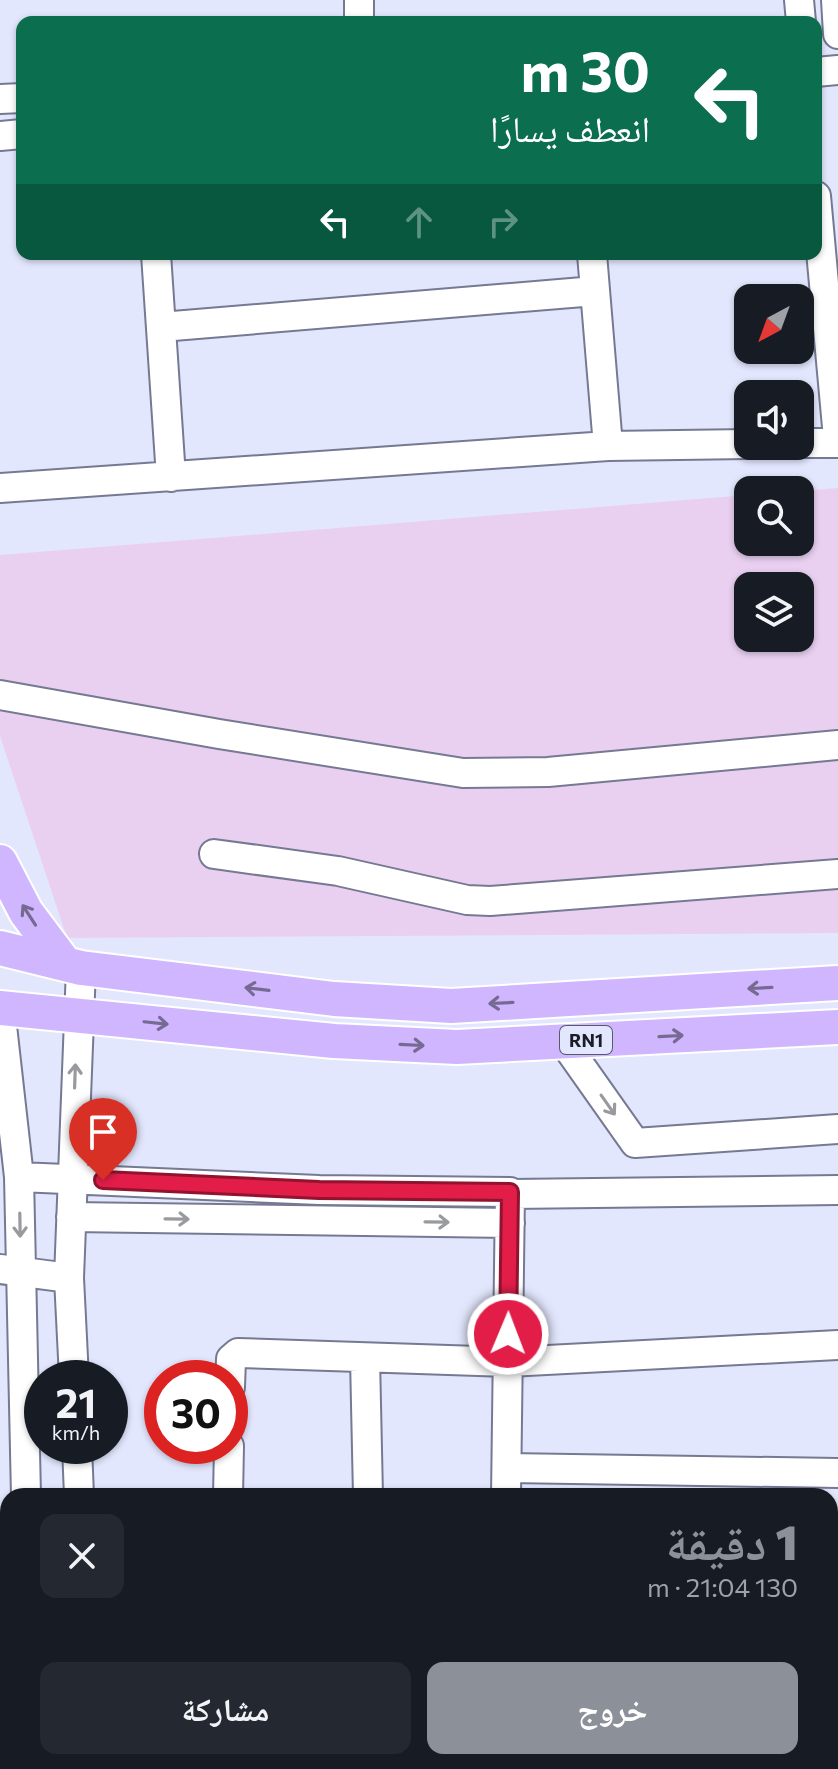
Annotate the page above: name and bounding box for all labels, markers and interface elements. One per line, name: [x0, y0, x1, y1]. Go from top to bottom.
text: 30 m: [521, 35, 650, 104]
icon: left: [678, 48, 782, 152]
text: انعطف يسارًا: [490, 105, 650, 149]
icon: left: [313, 200, 357, 244]
icon: ahead: [397, 200, 441, 244]
icon: right: [481, 200, 525, 244]
north arrow: [734, 284, 814, 364]
map controls: [734, 284, 814, 652]
button: sound: [734, 380, 814, 460]
button: search: [734, 476, 814, 556]
button: layers: [734, 572, 814, 652]
one-way arrow: [20, 905, 37, 927]
one-way arrow: [747, 981, 774, 996]
one-way arrow: [244, 982, 271, 997]
one-way arrow: [488, 996, 515, 1011]
one-way arrow: [142, 1016, 169, 1031]
road number: RN1: [560, 1026, 612, 1054]
one-way arrow: [657, 1028, 684, 1043]
one-way arrow: [398, 1037, 425, 1052]
one-way arrow: [68, 1063, 83, 1090]
one-way arrow: [600, 1094, 616, 1116]
pin: [69, 1098, 137, 1180]
icon: arrive: [81, 1110, 125, 1154]
one-way arrow: [12, 1211, 28, 1238]
one-way arrow: [163, 1211, 190, 1227]
one-way arrow: [423, 1215, 450, 1230]
position arrow: [466, 1292, 550, 1376]
speed limit sign: 30: [144, 1360, 248, 1464]
text: 21: [56, 1377, 96, 1426]
text: km/h: [52, 1420, 100, 1444]
text: 1 دقيقة: [666, 1511, 798, 1570]
button: close: [40, 1514, 124, 1598]
text: 130 m · 21:04: [647, 1571, 798, 1602]
button: مشاركة: [40, 1662, 411, 1754]
button: خروج: [427, 1662, 798, 1754]

